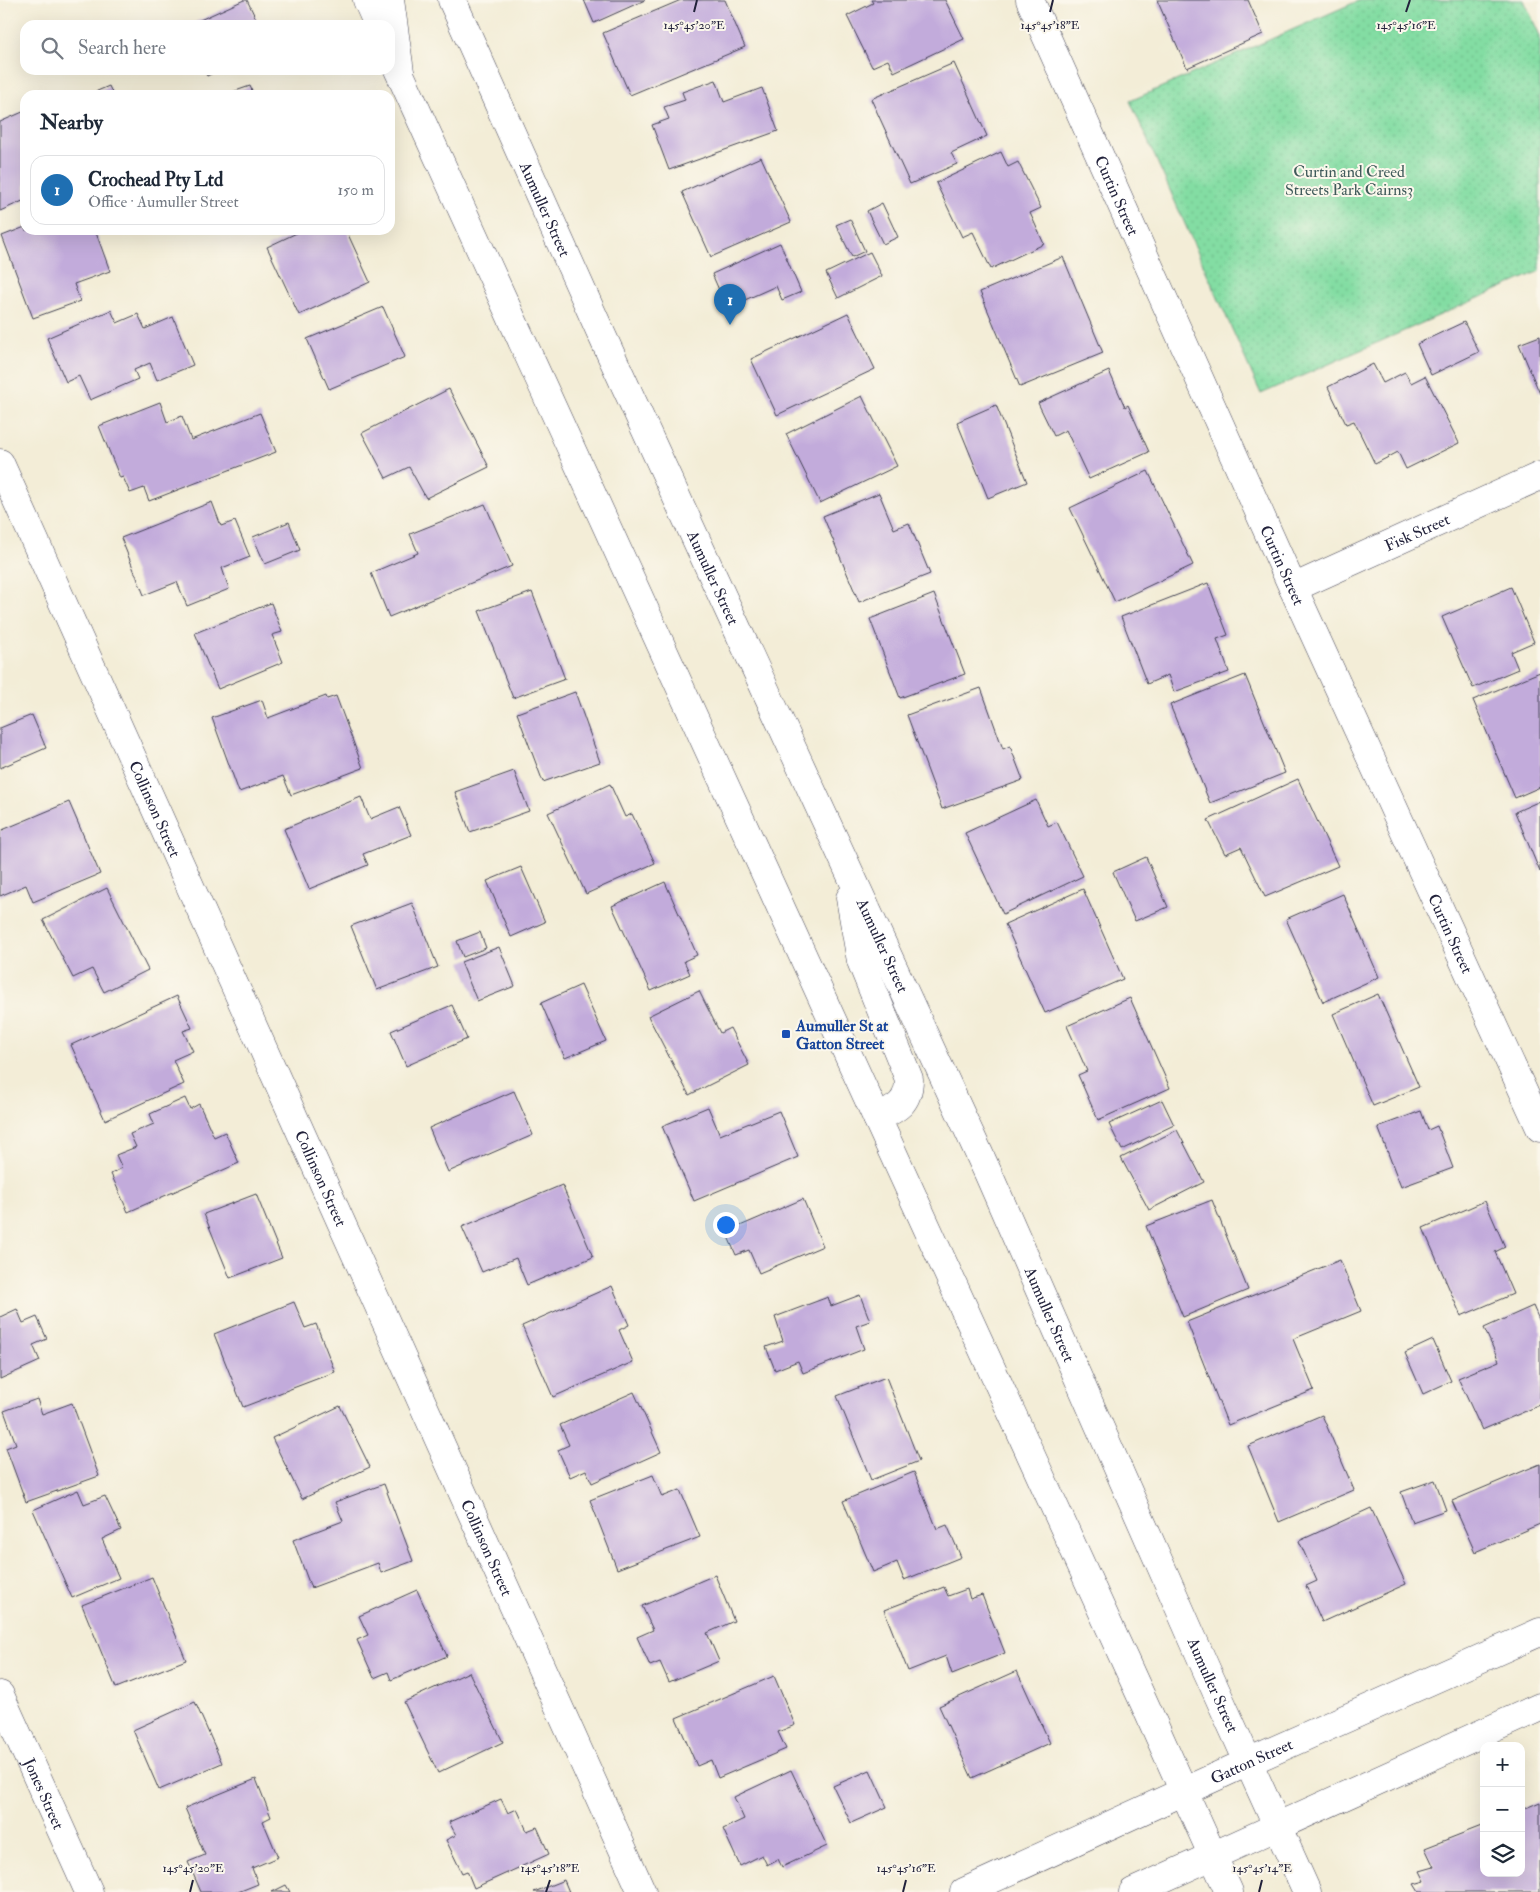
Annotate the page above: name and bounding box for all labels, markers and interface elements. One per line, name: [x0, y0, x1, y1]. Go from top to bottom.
text: 145°45'20"E: [663, 18, 725, 33]
text: 145°45'18"E: [1021, 18, 1080, 33]
text: 145°45'16"E: [1376, 18, 1436, 33]
search box: [20, 20, 395, 75]
icon: search: [38, 34, 66, 62]
text: Search here: [78, 36, 166, 60]
text: Nearby: [40, 109, 103, 136]
street label: Curtin Street: [1090, 153, 1143, 239]
street label: Aumuller Street: [514, 158, 574, 260]
park label: Curtin and Creed Streets Park Cairns3: [1285, 162, 1413, 200]
text: Crochead Pty Ltd: [88, 168, 223, 192]
text: 1: [54, 180, 60, 200]
text: 150 m: [337, 180, 374, 200]
text: Office · Aumuller Street: [88, 192, 239, 212]
pin: 1: [714, 284, 746, 325]
street label: Fisk Street: [1382, 509, 1453, 556]
street label: Curtin Street: [1255, 522, 1309, 609]
street label: Aumuller Street: [682, 527, 743, 628]
street label: Collinson Street: [124, 758, 185, 860]
street label: Curtin Street: [1423, 891, 1477, 977]
street label: Aumuller Street: [851, 894, 913, 996]
place label: Aumuller St at Gatton Street: [795, 1016, 889, 1054]
marker: Aumuller St at Gatton Street: [780, 1028, 792, 1040]
street label: Collinson Street: [290, 1127, 351, 1230]
your location: [713, 1212, 739, 1238]
street label: Aumuller Street: [1019, 1263, 1079, 1365]
street label: Collinson Street: [456, 1497, 517, 1599]
street label: Aumuller Street: [1182, 1634, 1242, 1736]
street label: Gatton Street: [1207, 1734, 1296, 1789]
map controls: [1480, 1742, 1525, 1877]
button: +: [1480, 1742, 1525, 1787]
street label: Jones Street: [17, 1754, 68, 1833]
button: −: [1480, 1787, 1525, 1832]
button: layers: [1480, 1832, 1525, 1877]
text: 145°45'20"E: [162, 1861, 224, 1876]
text: 145°45'18"E: [521, 1861, 580, 1876]
text: 145°45'16"E: [876, 1861, 936, 1876]
text: 145°45'14"E: [1232, 1861, 1292, 1876]

